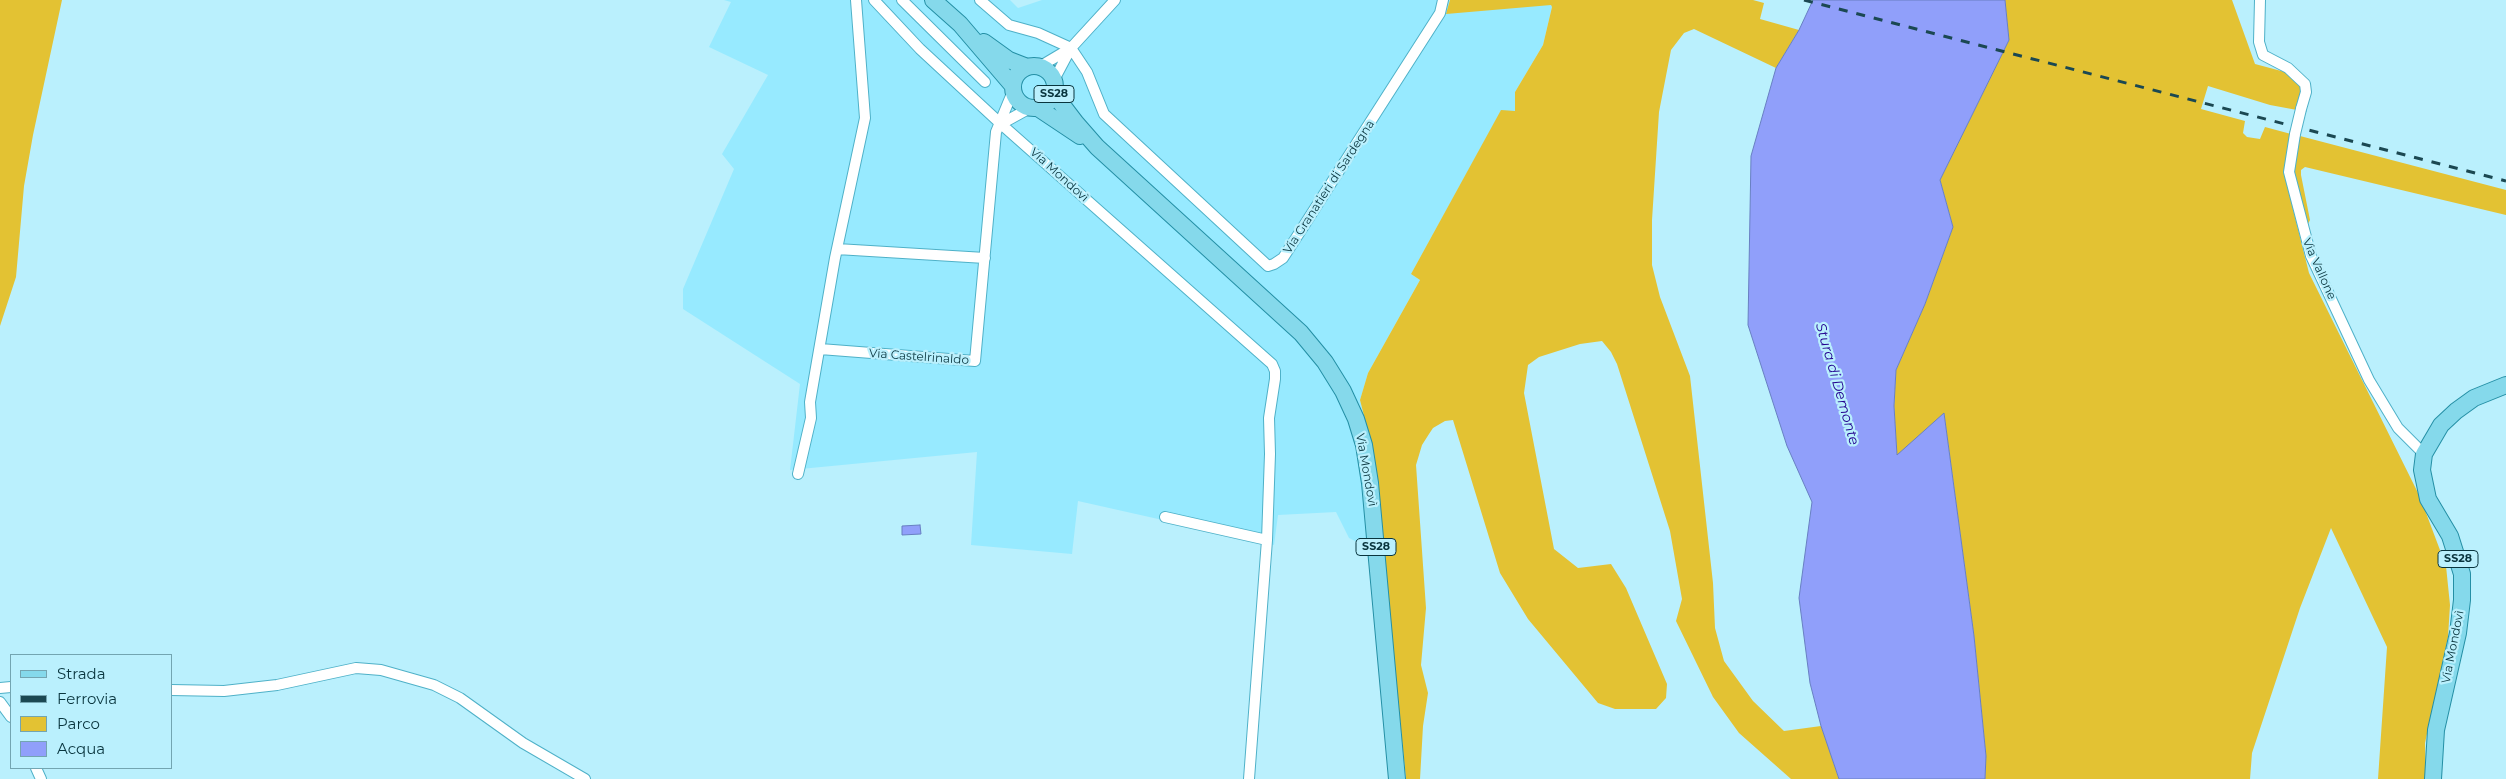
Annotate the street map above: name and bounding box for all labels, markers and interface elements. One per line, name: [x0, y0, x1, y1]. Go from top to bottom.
road number: SS28: [1034, 86, 1074, 102]
street label: Via Granatieri di Sardegna: [1280, 118, 1378, 256]
street label: Via Mondovì: [1027, 145, 1091, 205]
street label: Via Vallone: [2299, 236, 2339, 302]
water label: Stura di Demonte: [1812, 321, 1862, 447]
street label: Via Castelrinaldo: [869, 346, 969, 368]
street label: Via Mondovì: [1352, 432, 1380, 508]
road number: SS28: [1356, 538, 1396, 556]
road number: SS28: [2438, 550, 2478, 568]
street label: Via Mondovì: [2439, 609, 2467, 685]
legend: [10, 654, 172, 769]
text: Strada: [57, 664, 106, 683]
text: Ferrovia: [57, 689, 117, 708]
text: Parco: [57, 714, 100, 733]
text: Acqua: [57, 739, 105, 758]

